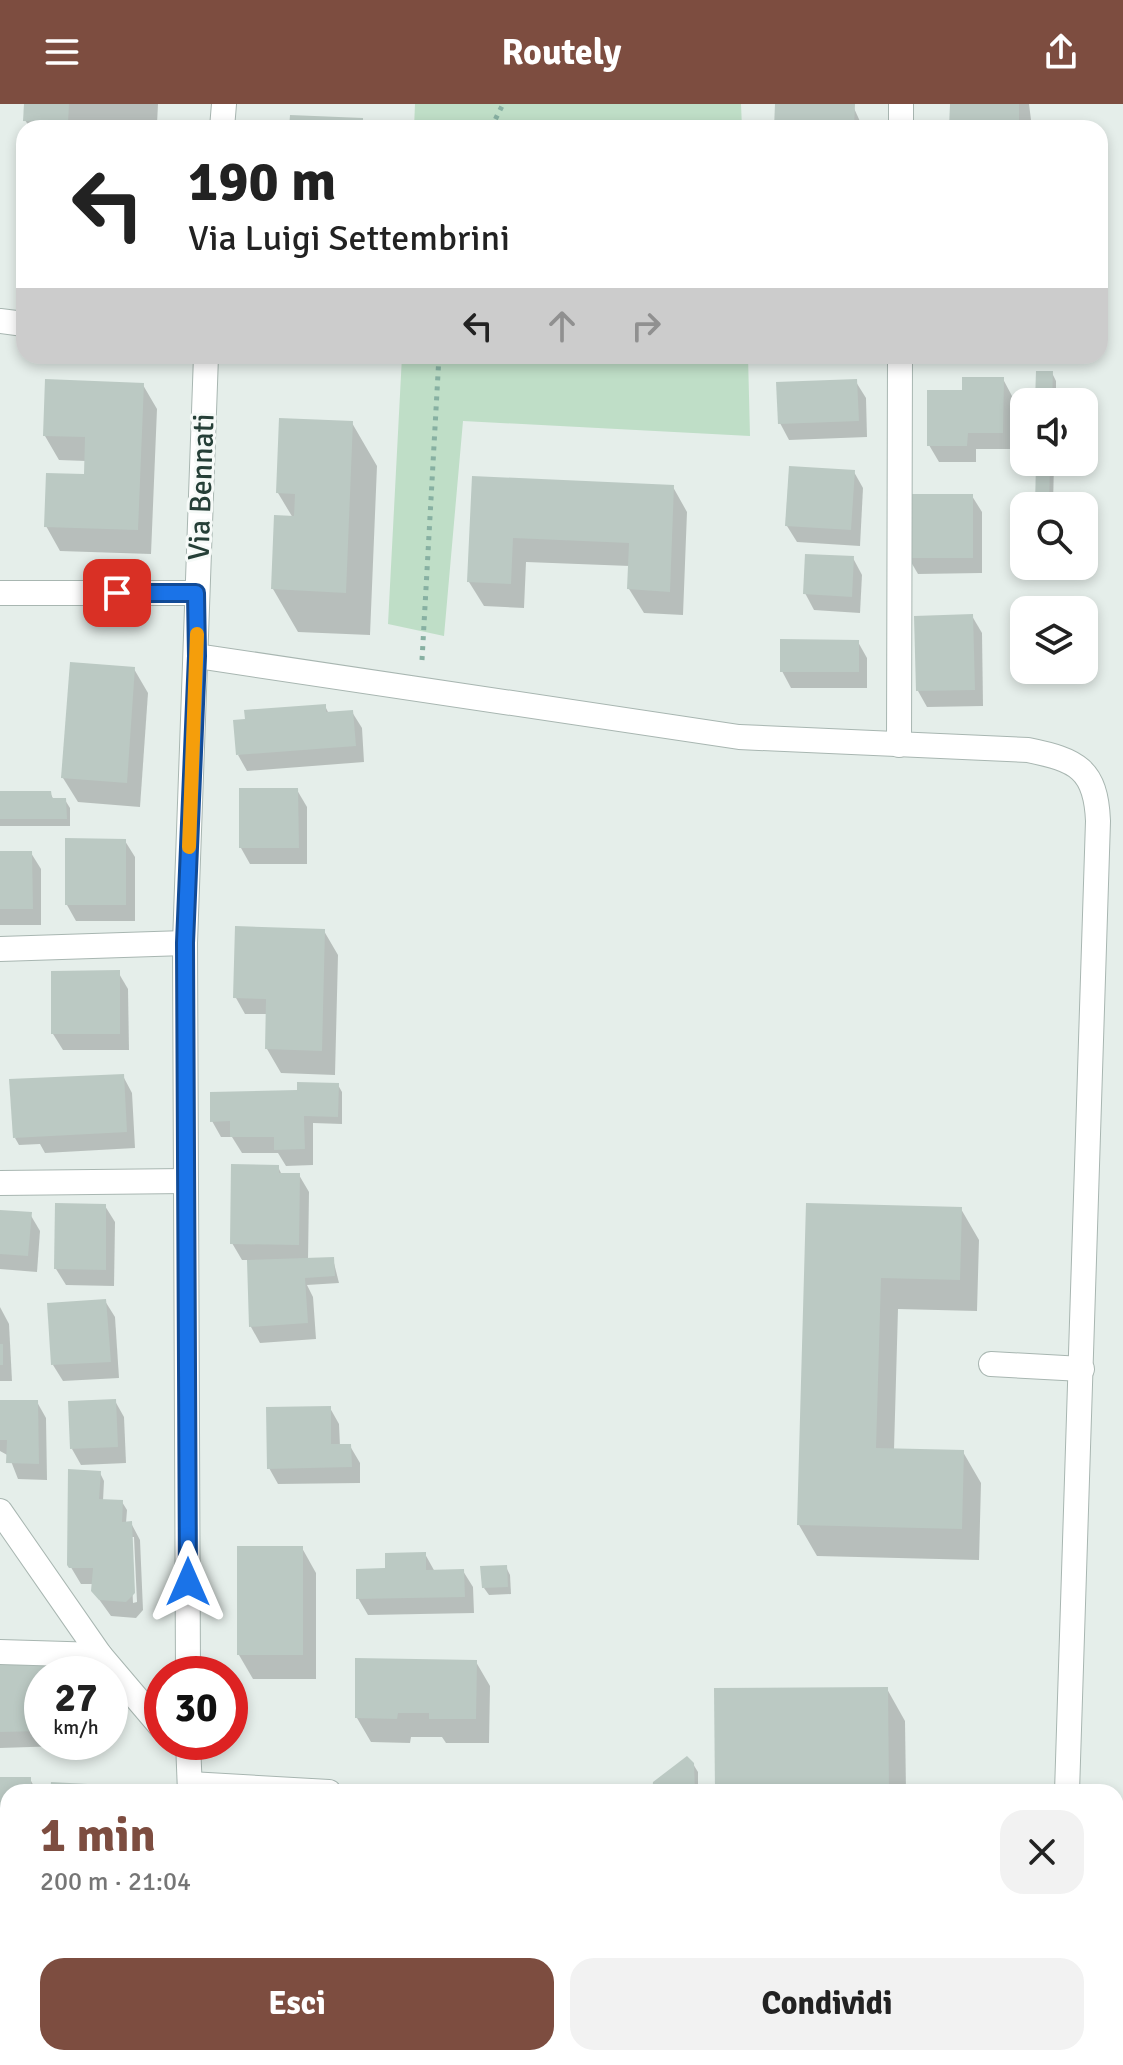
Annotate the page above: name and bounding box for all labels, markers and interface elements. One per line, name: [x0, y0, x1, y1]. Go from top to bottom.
icon: menu: [40, 30, 84, 74]
text: Routely: [502, 30, 621, 75]
icon: share: [1039, 30, 1083, 74]
text: 190 m: [188, 147, 336, 216]
icon: left: [56, 152, 160, 256]
text: Via Luigi Settembrini: [188, 216, 510, 261]
icon: left: [456, 304, 500, 348]
icon: ahead: [540, 304, 584, 348]
icon: right: [624, 304, 668, 348]
map controls: [1010, 388, 1098, 684]
button: sound: [1010, 388, 1098, 476]
street label: Via Bennati: [180, 413, 223, 561]
button: search: [1010, 492, 1098, 580]
pin: [83, 559, 151, 627]
icon: arrive: [95, 571, 139, 615]
button: layers: [1010, 596, 1098, 684]
position arrow: [146, 1540, 230, 1624]
speed limit sign: 30: [144, 1656, 248, 1760]
text: 27: [54, 1673, 98, 1723]
text: km/h: [53, 1715, 99, 1740]
text: 1 min: [40, 1806, 156, 1865]
button: close: [1000, 1810, 1084, 1894]
text: 200 m · 21:04: [40, 1866, 191, 1898]
button: Esci: [40, 1958, 554, 2050]
button: Condividi: [570, 1958, 1084, 2050]

